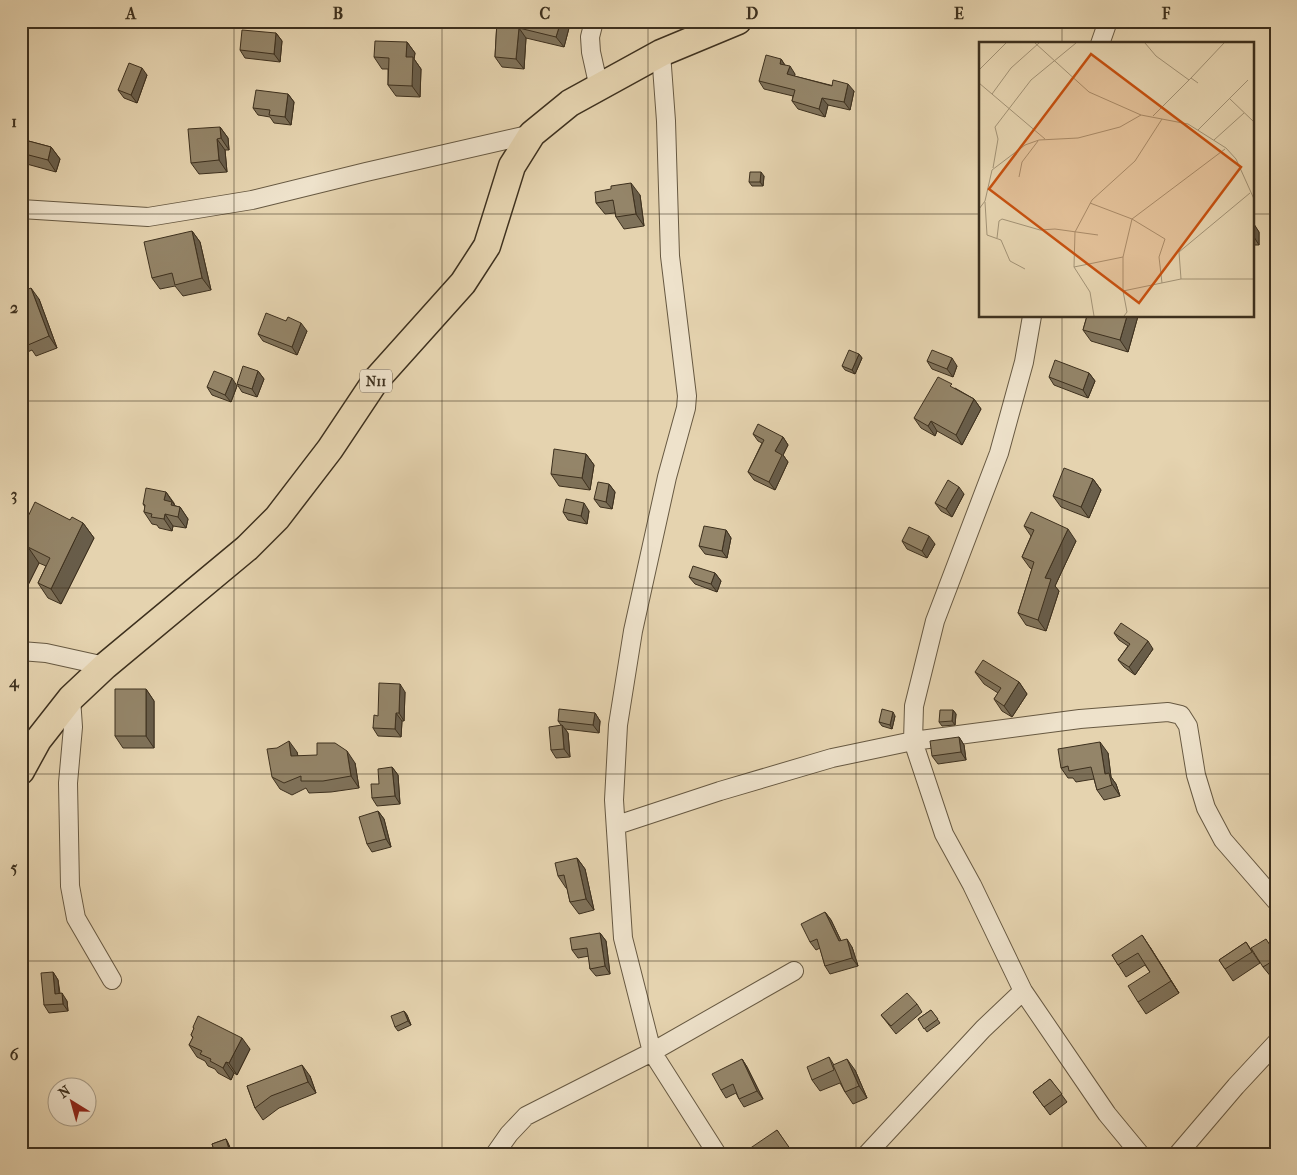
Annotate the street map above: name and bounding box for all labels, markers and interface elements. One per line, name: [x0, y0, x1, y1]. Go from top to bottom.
text: A: [125, 4, 137, 23]
text: B: [333, 4, 343, 23]
text: C: [540, 4, 551, 23]
text: D: [746, 4, 758, 23]
text: E: [954, 4, 964, 23]
text: F: [1161, 4, 1171, 23]
inset map: [979, 42, 1254, 318]
text: 1: [11, 112, 17, 131]
text: 2: [10, 298, 18, 317]
road number: N11: [360, 370, 392, 392]
text: 3: [11, 485, 17, 505]
text: 4: [8, 672, 20, 692]
text: 5: [11, 858, 18, 877]
text: 6: [10, 1045, 19, 1064]
north arrow: [48, 1078, 98, 1128]
text: N: [55, 1082, 74, 1102]

